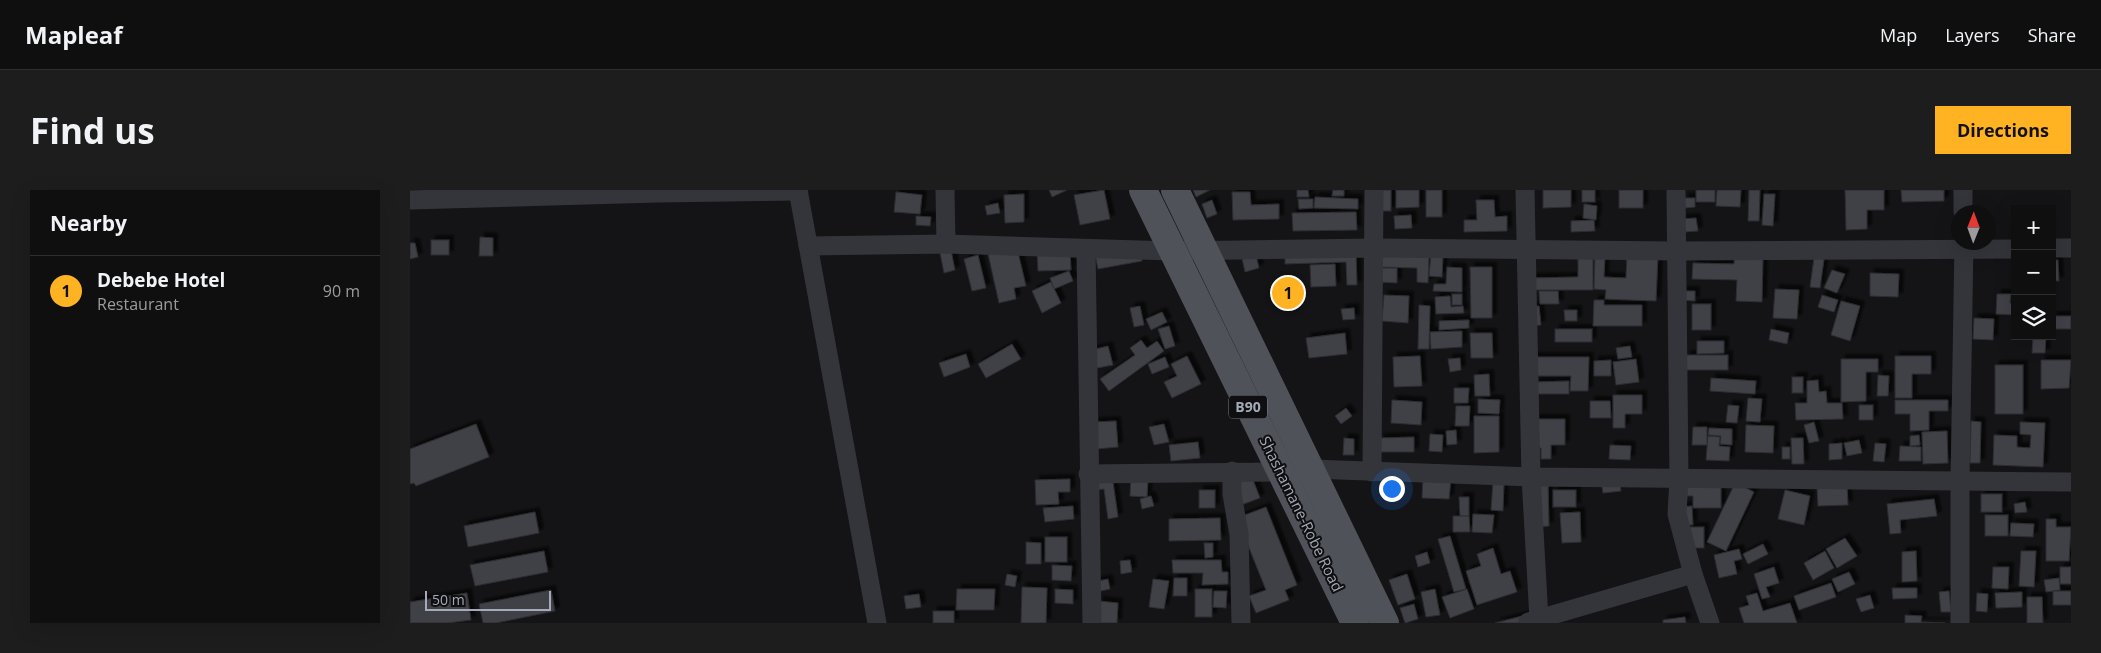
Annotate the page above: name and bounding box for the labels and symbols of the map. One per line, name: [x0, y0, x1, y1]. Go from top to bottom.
north arrow: [1951, 205, 1996, 250]
pin: 1: [1272, 274, 1304, 312]
road number: B90: [1229, 396, 1267, 418]
street label: Shashamane-Robe Road: [1255, 432, 1348, 595]
your location: [1379, 476, 1405, 502]
scale bar: [425, 588, 551, 611]

